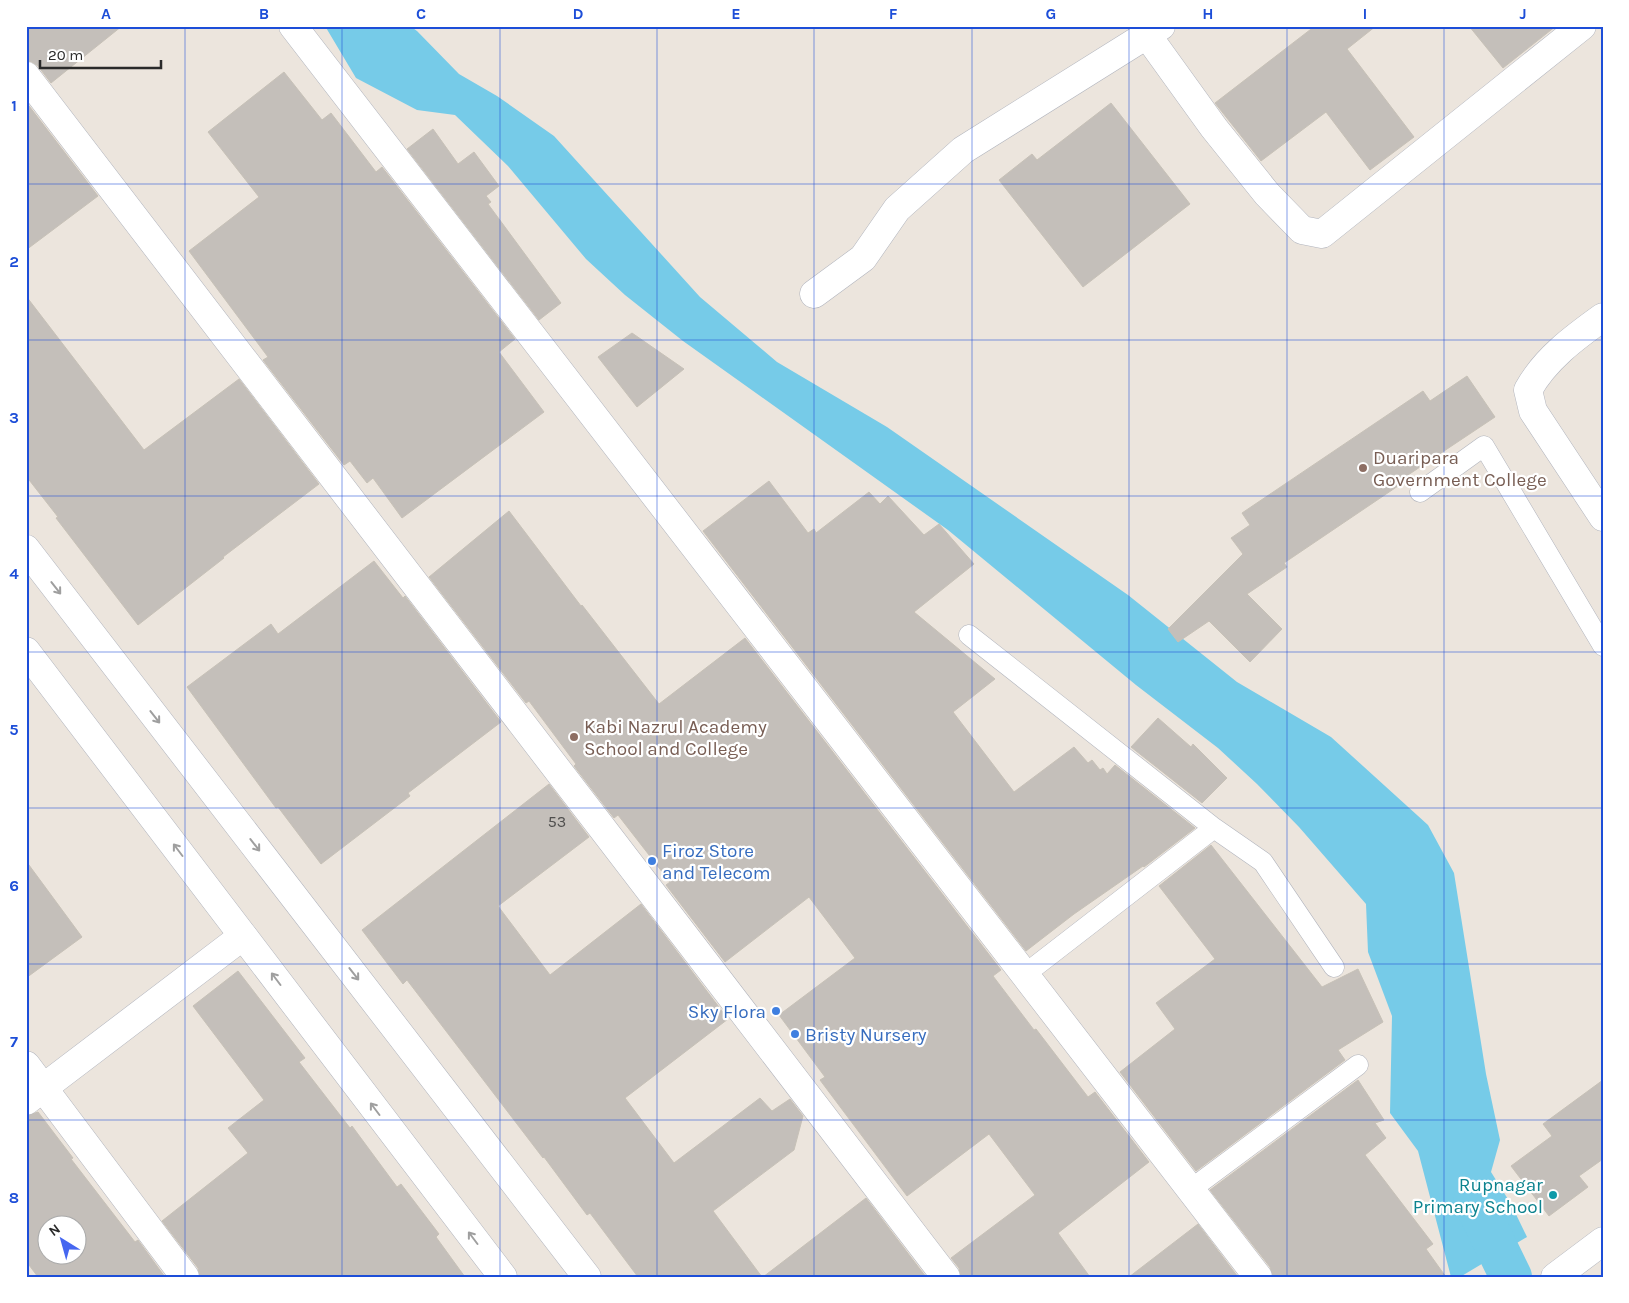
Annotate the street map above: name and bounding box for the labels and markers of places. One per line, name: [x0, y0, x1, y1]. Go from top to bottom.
place label: Duaripara Government College: [1373, 447, 1547, 491]
marker: Duaripara Government College: [1357, 462, 1369, 474]
place label: Kabi Nazrul Academy School and College: [584, 716, 767, 760]
marker: Kabi Nazrul Academy School and College: [568, 731, 580, 743]
place label: Firoz Store and Telecom: [662, 840, 771, 884]
marker: Firoz Store and Telecom: [646, 855, 658, 867]
place label: Sky Flora: [688, 1001, 766, 1023]
marker: Sky Flora: [770, 1005, 782, 1017]
place label: Bristy Nursery: [805, 1024, 927, 1046]
marker: Bristy Nursery: [789, 1028, 801, 1040]
place label: Rupnagar Primary School: [1413, 1174, 1543, 1218]
marker: Rupnagar Primary School: [1547, 1189, 1559, 1201]

